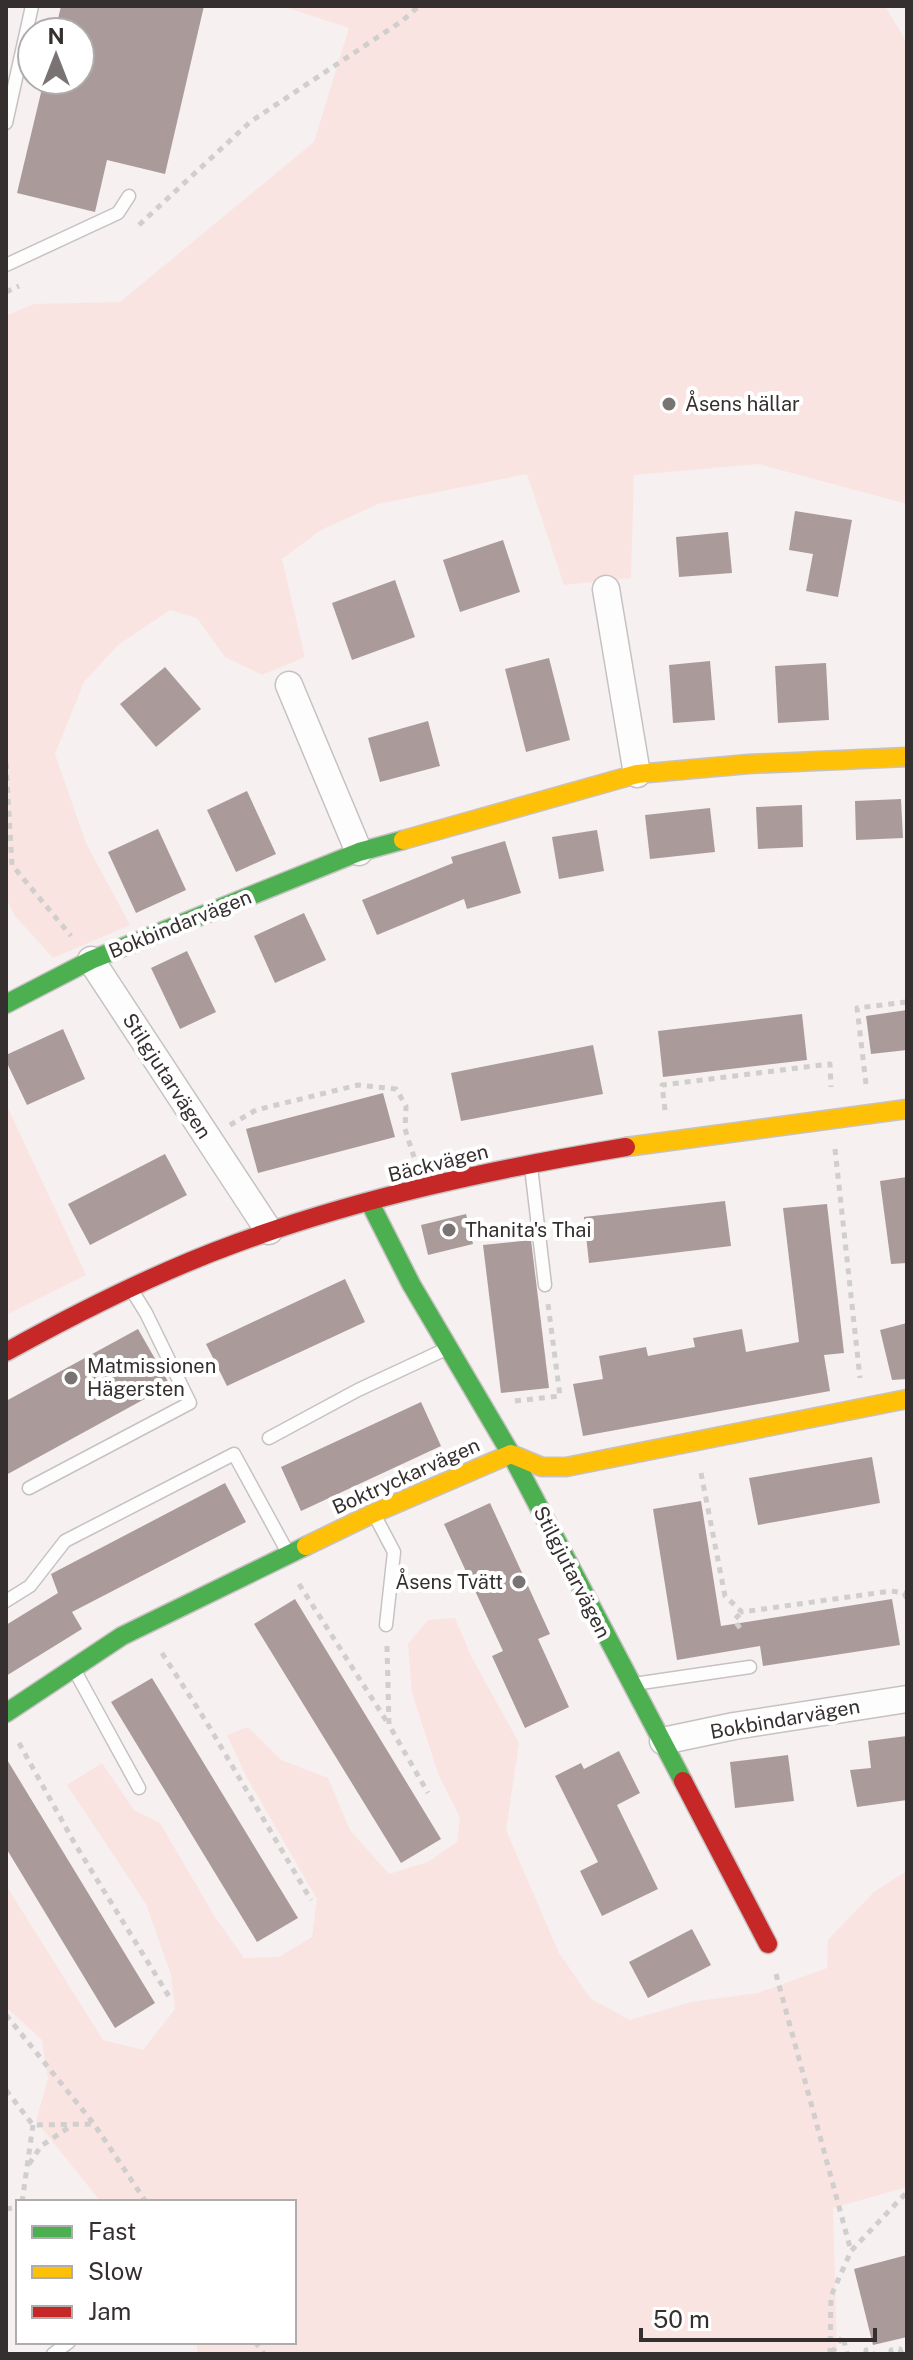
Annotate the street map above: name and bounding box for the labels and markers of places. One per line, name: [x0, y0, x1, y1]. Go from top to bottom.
place label: Åsens hällar: [685, 390, 800, 416]
marker: Åsens hällar: [660, 395, 678, 413]
place label: Thanita's Thai: [465, 1218, 591, 1242]
marker: Thanita's Thai: [440, 1221, 458, 1239]
place label: Matmissionen Hägersten: [87, 1354, 216, 1401]
marker: Matmissionen Hägersten: [62, 1369, 80, 1387]
place label: Åsens Tvätt: [395, 1568, 503, 1594]
marker: Åsens Tvätt: [510, 1573, 528, 1591]

